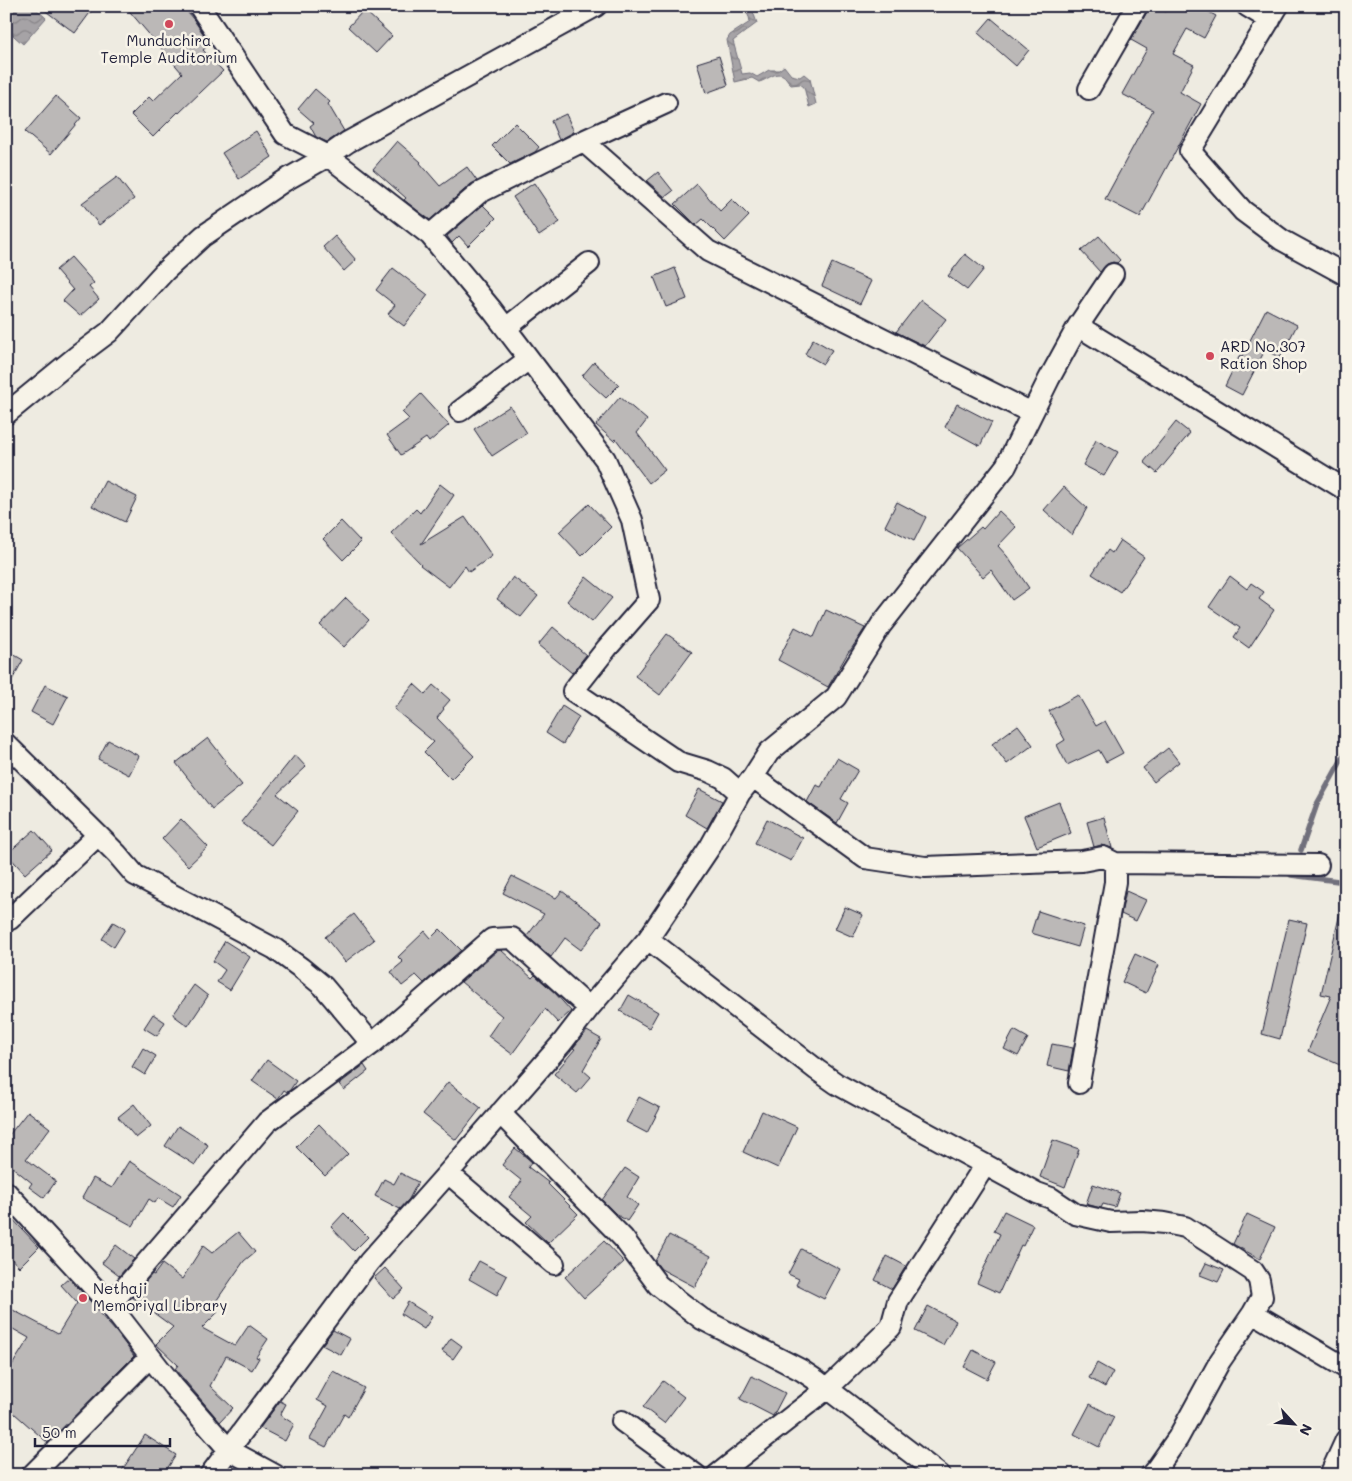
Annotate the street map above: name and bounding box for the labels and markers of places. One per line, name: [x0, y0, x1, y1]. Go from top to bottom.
marker: Munduchira Temple Auditorium: [163, 18, 175, 30]
place label: Munduchira Temple Auditorium: [100, 30, 238, 67]
place label: ARD No.307 Ration Shop: [1220, 336, 1307, 373]
marker: ARD No.307 Ration Shop: [1204, 350, 1216, 362]
place label: Nethaji Memoriyal Library: [93, 1278, 227, 1315]
marker: Nethaji Memoriyal Library: [77, 1292, 89, 1304]

